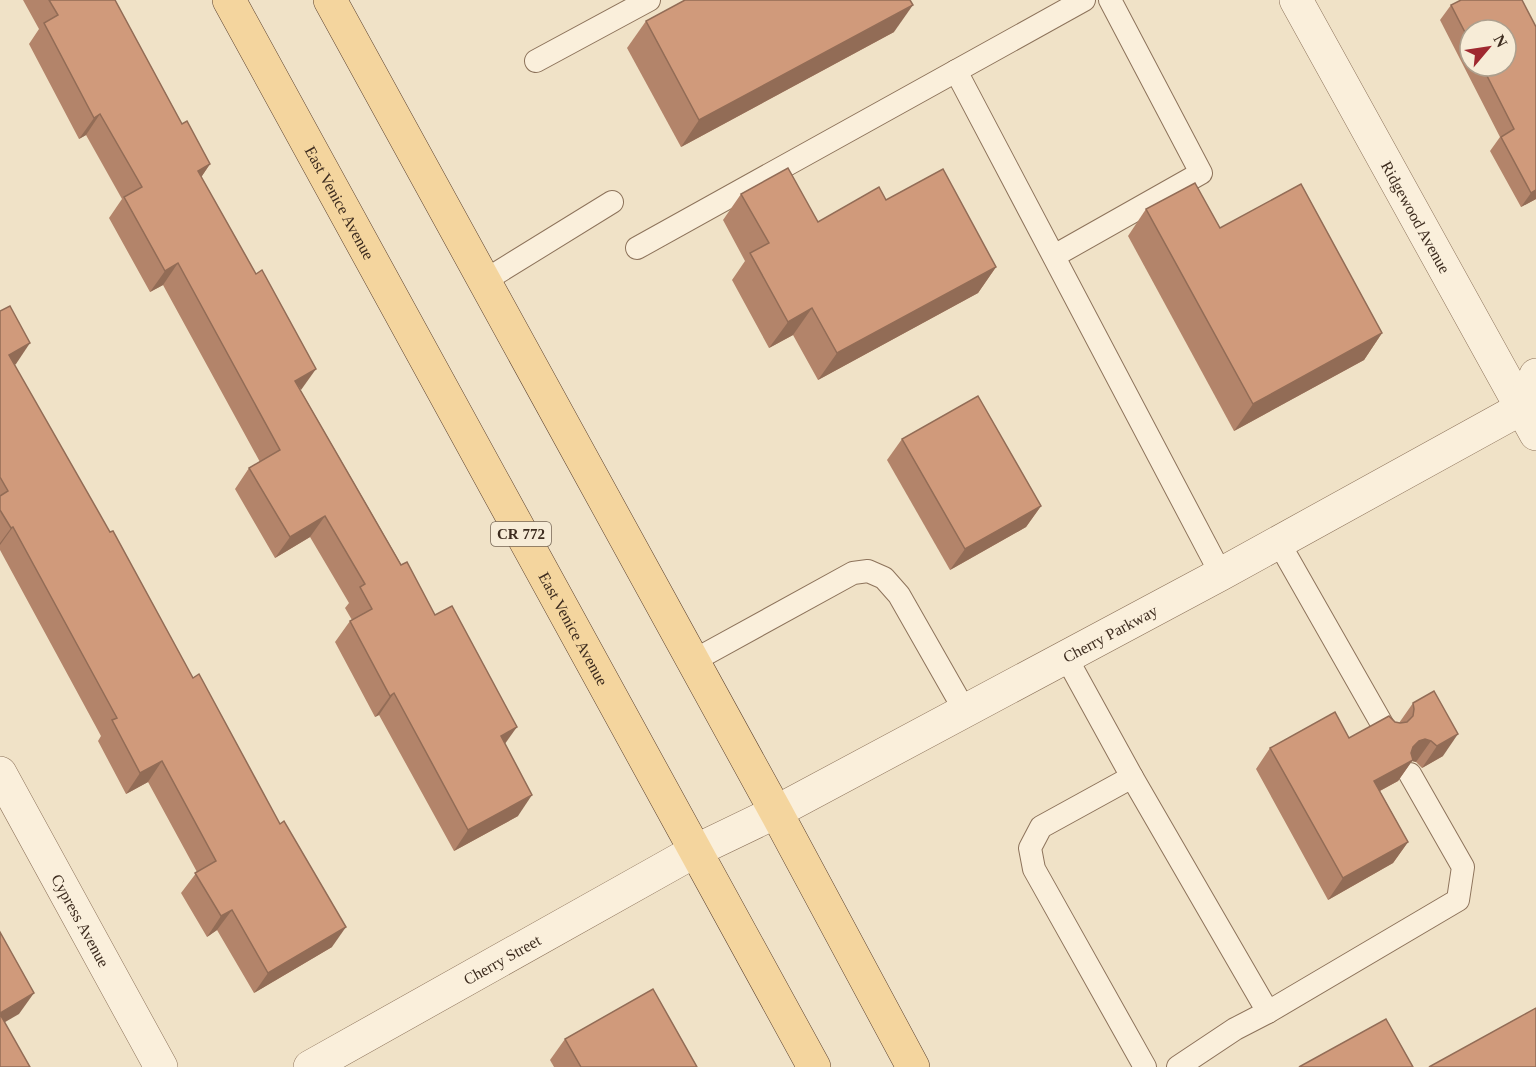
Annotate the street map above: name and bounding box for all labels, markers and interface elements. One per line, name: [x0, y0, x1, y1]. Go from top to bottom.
north arrow: [1458, 18, 1518, 78]
text: N: [1490, 32, 1511, 51]
street label: East Venice Avenue: [302, 143, 377, 262]
street label: Ridgewood Avenue: [1378, 158, 1453, 276]
road number: CR 772: [491, 522, 551, 546]
street label: East Venice Avenue: [535, 569, 611, 689]
street label: Cherry Parkway: [1060, 602, 1161, 666]
street label: Cypress Avenue: [48, 871, 113, 970]
street label: Cherry Street: [461, 931, 544, 988]

